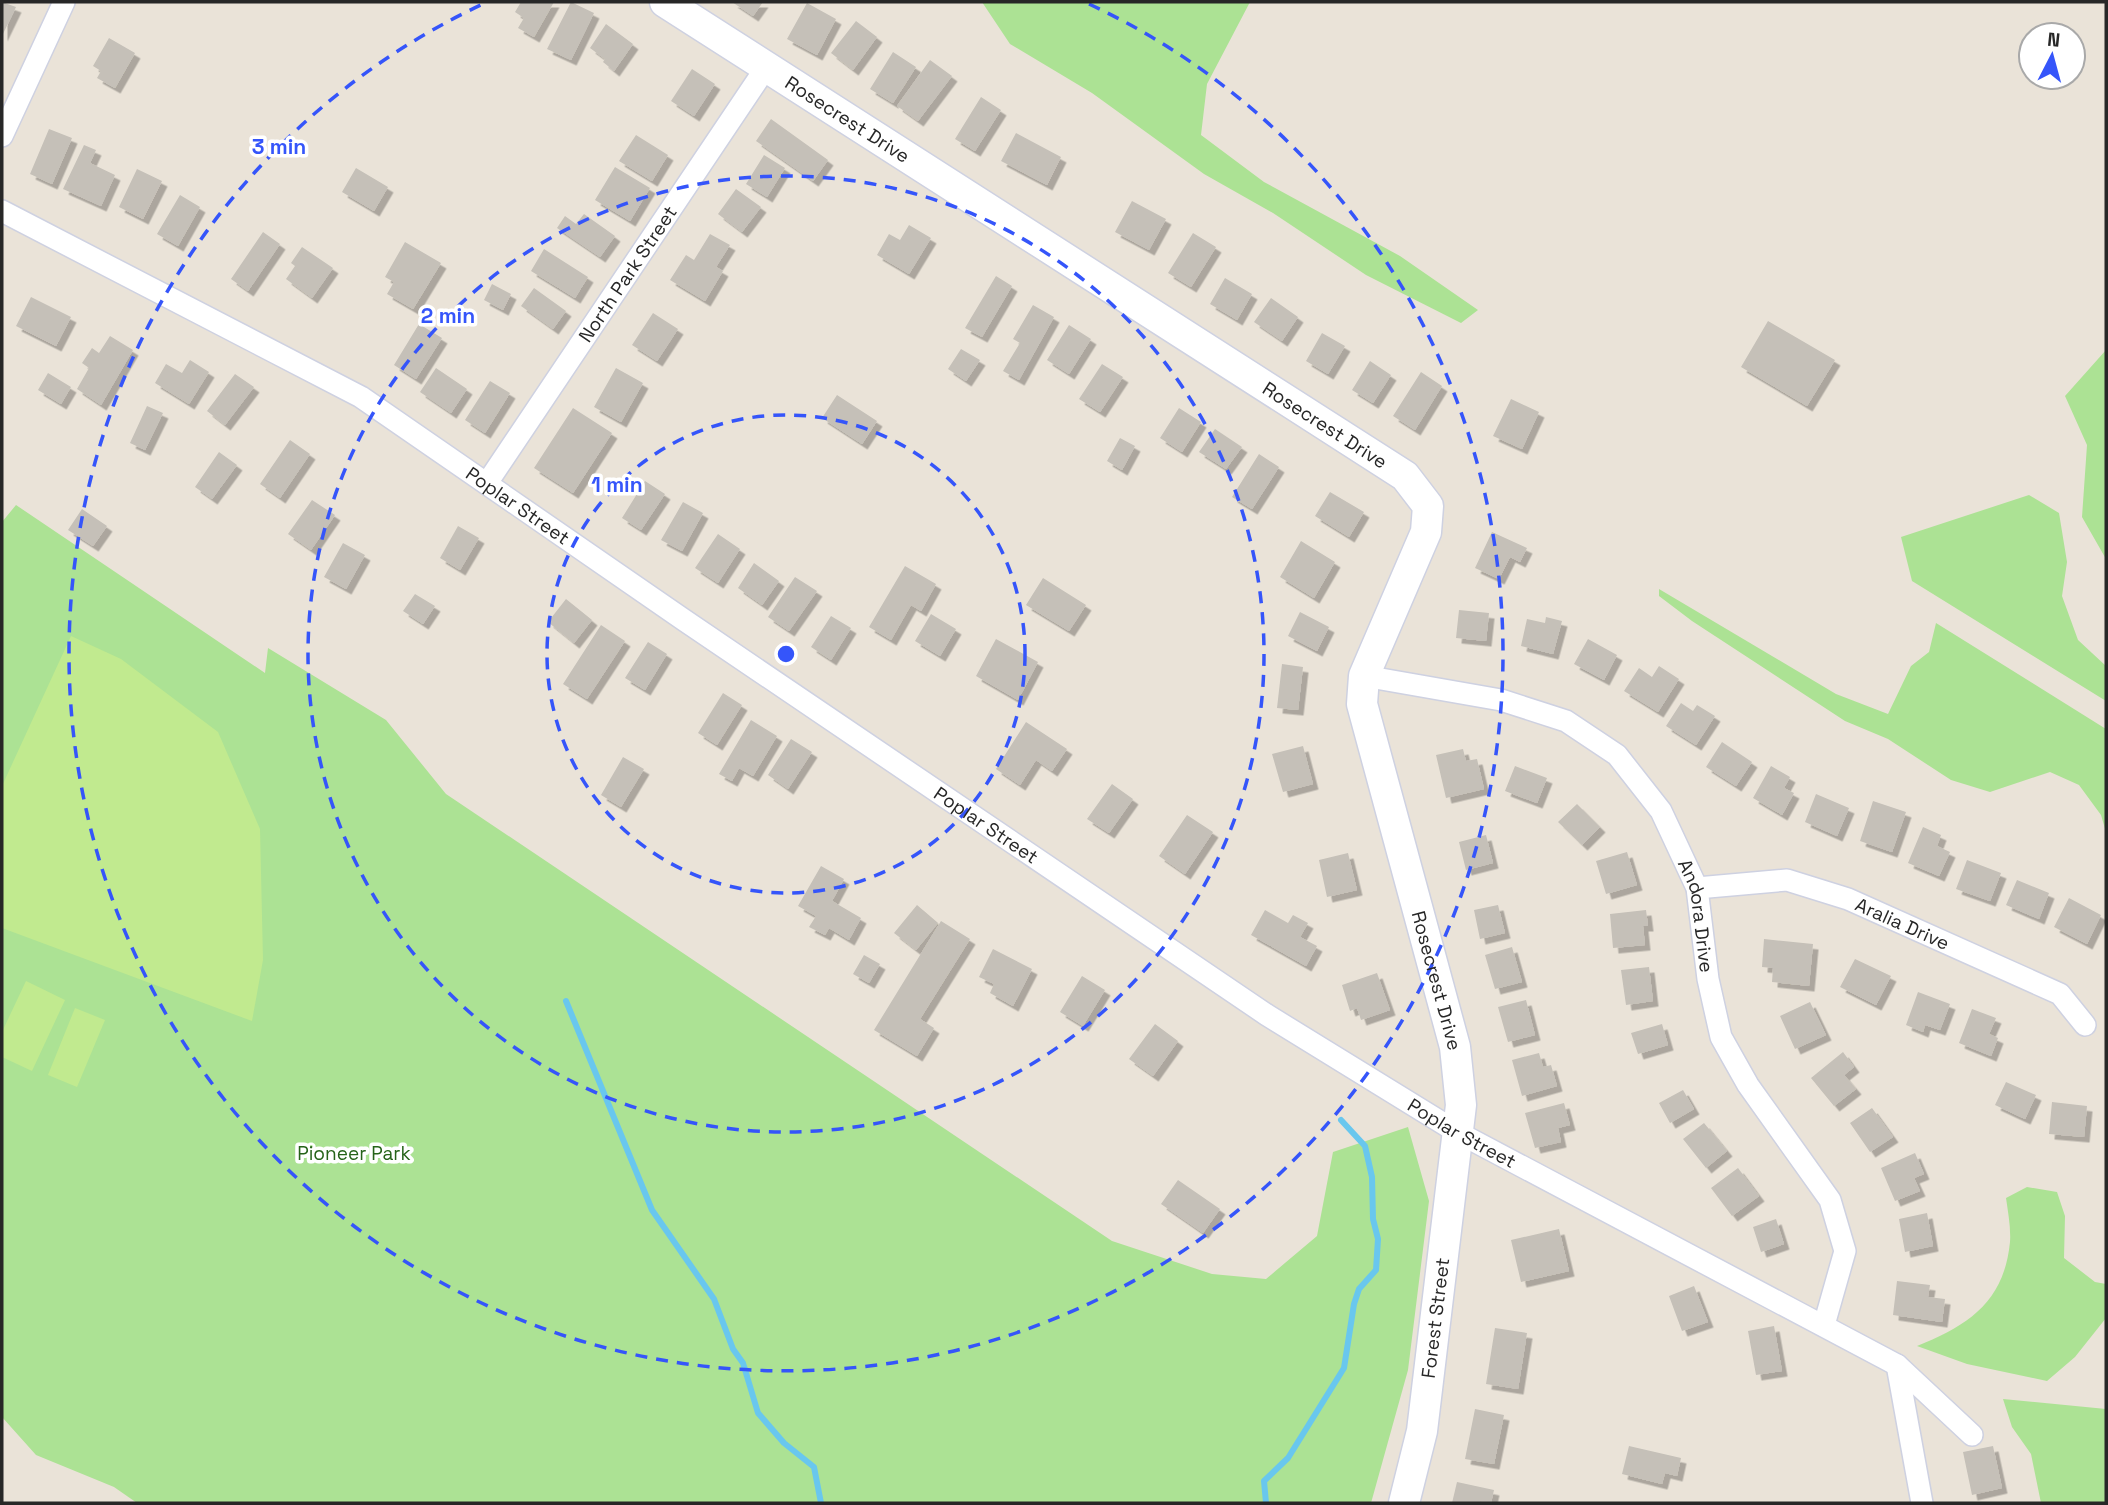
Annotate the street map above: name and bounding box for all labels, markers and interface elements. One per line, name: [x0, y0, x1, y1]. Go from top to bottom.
north arrow: [2017, 21, 2087, 91]
text: N: [2046, 26, 2061, 53]
street label: Rosecrest Drive: [780, 70, 915, 169]
text: 3 min: [252, 133, 306, 160]
street label: North Park Street: [573, 201, 683, 347]
text: 2 min: [421, 302, 475, 329]
street label: Rosecrest Drive: [1258, 376, 1392, 475]
street label: Poplar Street: [461, 461, 574, 550]
text: 1 min: [591, 471, 643, 498]
centre of rings: [774, 642, 798, 666]
street label: Poplar Street: [929, 781, 1043, 869]
street label: Andora Drive: [1672, 855, 1719, 974]
street label: Aralia Drive: [1851, 892, 1953, 956]
street label: Rosecrest Drive: [1406, 908, 1467, 1053]
street label: Poplar Street: [1403, 1093, 1520, 1174]
park label: Pioneer Park: [297, 1141, 411, 1166]
street label: Forest Street: [1416, 1256, 1455, 1380]

